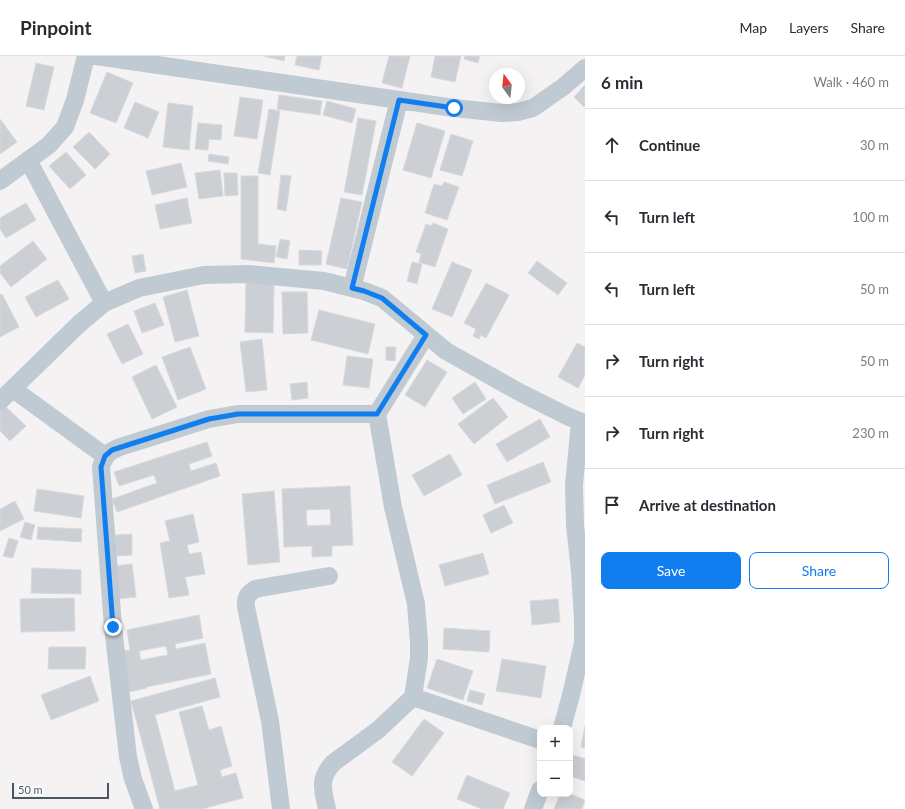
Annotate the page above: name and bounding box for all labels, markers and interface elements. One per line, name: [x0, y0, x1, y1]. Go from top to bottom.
text: Pinpoint: [20, 16, 91, 39]
text: Map: [739, 19, 767, 36]
text: Layers: [789, 19, 829, 36]
text: Share: [851, 19, 885, 36]
north arrow: [489, 68, 525, 104]
text: 6 min: [601, 72, 643, 93]
text: Walk · 460 m: [813, 74, 889, 90]
route start: [445, 99, 463, 117]
icon: ahead: [601, 134, 623, 156]
text: Continue: [639, 136, 700, 154]
text: 30 m: [860, 137, 889, 153]
icon: left: [601, 206, 623, 228]
text: Turn left: [639, 208, 695, 226]
text: 100 m: [852, 209, 889, 225]
icon: left: [601, 278, 623, 300]
text: Turn left: [639, 280, 695, 298]
text: 50 m: [860, 281, 889, 297]
icon: right: [601, 350, 623, 372]
text: Turn right: [639, 352, 704, 370]
text: 50 m: [860, 353, 889, 369]
icon: right: [601, 422, 623, 444]
text: Turn right: [639, 424, 704, 442]
text: 230 m: [852, 425, 889, 441]
icon: arrive: [601, 494, 623, 516]
text: Arrive at destination: [639, 496, 776, 514]
button: Save: [601, 552, 741, 589]
button: Share: [749, 552, 889, 589]
route end: [104, 618, 122, 636]
map controls: [537, 725, 573, 797]
button: +: [537, 725, 573, 761]
button: −: [537, 761, 573, 797]
scale bar: [12, 781, 109, 800]
text: 50 m: [18, 783, 43, 796]

